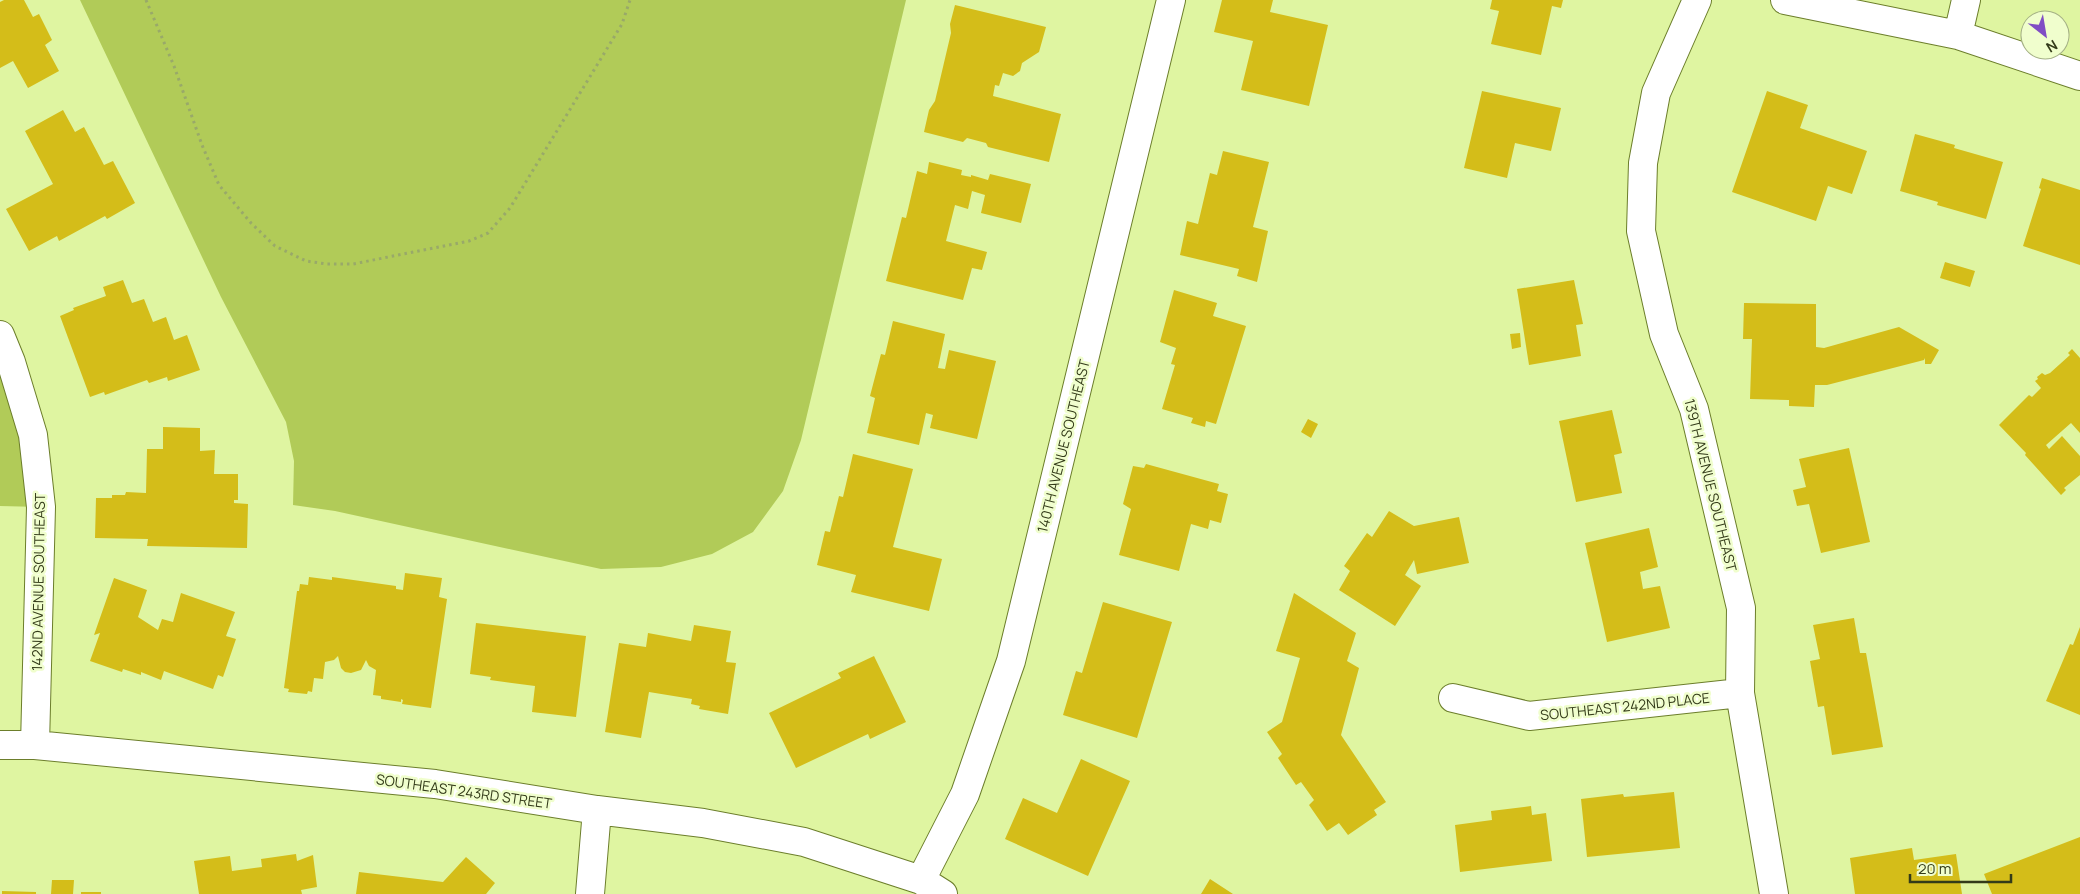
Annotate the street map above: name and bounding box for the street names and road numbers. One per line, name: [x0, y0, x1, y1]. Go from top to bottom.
street label: 140TH AVENUE SOUTHEAST: [1032, 357, 1094, 534]
street label: 139TH AVENUE SOUTHEAST: [1680, 397, 1742, 574]
street label: 142ND AVENUE SOUTHEAST: [27, 492, 49, 671]
street label: SOUTHEAST 242ND PLACE: [1539, 688, 1711, 724]
street label: SOUTHEAST 243RD STREET: [375, 769, 554, 813]

